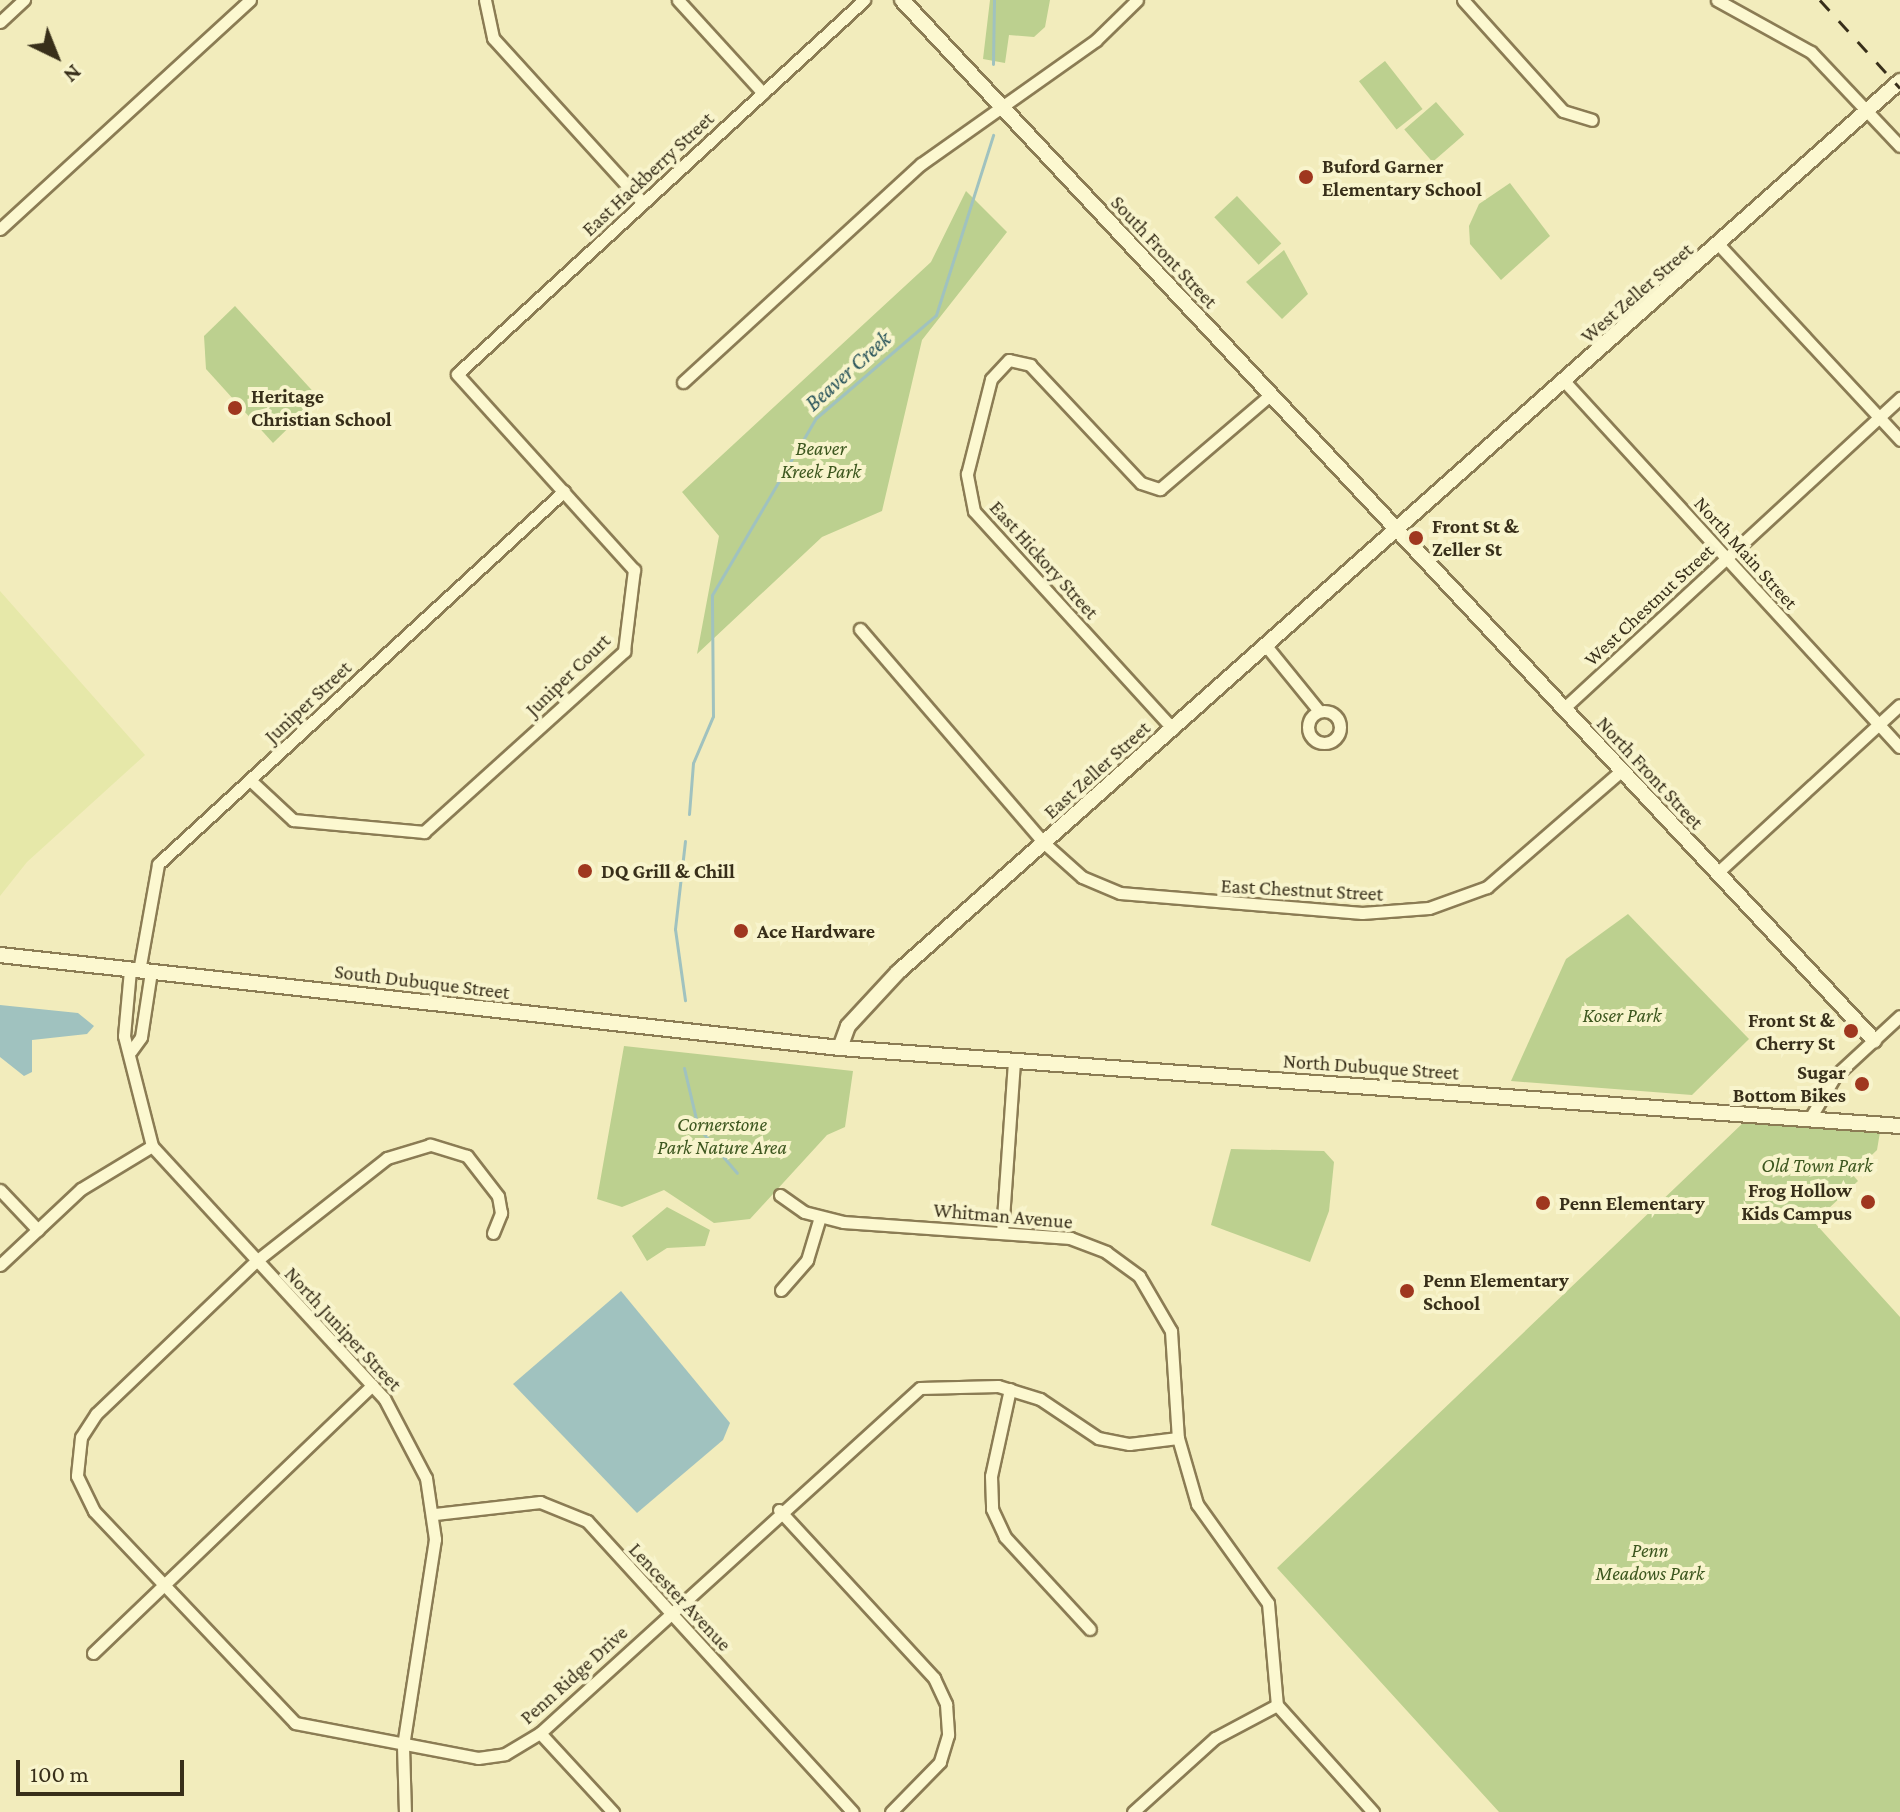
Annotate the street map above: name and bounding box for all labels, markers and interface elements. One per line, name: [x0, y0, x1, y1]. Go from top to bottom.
north arrow: [16, 16, 96, 96]
text: N: [59, 60, 87, 88]
street label: East Hackberry Street: [577, 107, 719, 241]
place label: Buford Garner Elementary School: [1322, 154, 1482, 201]
marker: Buford Garner Elementary School: [1297, 168, 1315, 186]
street label: South Front Street: [1106, 191, 1222, 313]
street label: West Zeller Street: [1576, 238, 1698, 348]
water label: Beaver Creek: [800, 326, 896, 416]
place label: Heritage Christian School: [251, 384, 392, 431]
marker: Heritage Christian School: [226, 399, 244, 417]
park label: Beaver Kreek Park: [781, 437, 861, 484]
street label: North Main Street: [1689, 492, 1803, 614]
street label: East Hickory Street: [984, 496, 1104, 624]
place label: Front St & Zeller St: [1432, 514, 1519, 561]
marker: Front St & Zeller St: [1407, 529, 1425, 547]
street label: West Chestnut Street: [1579, 539, 1719, 671]
street label: Juniper Court: [521, 629, 615, 721]
street label: Juniper Street: [260, 656, 356, 748]
street label: North Front Street: [1592, 712, 1708, 834]
street label: East Zeller Street: [1039, 716, 1155, 824]
place label: DQ Grill & Chill: [601, 859, 735, 883]
marker: DQ Grill & Chill: [576, 862, 594, 880]
street label: East Chestnut Street: [1220, 874, 1384, 906]
place label: Ace Hardware: [757, 919, 875, 943]
marker: Ace Hardware: [732, 922, 750, 940]
street label: South Dubuque Street: [333, 959, 511, 1005]
park label: Koser Park: [1583, 1003, 1661, 1027]
place label: Front St & Cherry St: [1748, 1008, 1835, 1055]
marker: Front St & Cherry St: [1842, 1022, 1860, 1040]
street label: North Dubuque Street: [1282, 1049, 1460, 1085]
place label: Sugar Bottom Bikes: [1733, 1060, 1846, 1107]
marker: Sugar Bottom Bikes: [1853, 1075, 1871, 1093]
park label: Cornerstone Park Nature Area: [657, 1112, 787, 1159]
park label: Old Town Park: [1761, 1153, 1873, 1177]
place label: Frog Hollow Kids Campus: [1741, 1178, 1852, 1225]
place label: Penn Elementary: [1559, 1191, 1705, 1215]
marker: Frog Hollow Kids Campus: [1859, 1193, 1877, 1211]
marker: Penn Elementary: [1534, 1194, 1552, 1212]
street label: Whitman Avenue: [932, 1198, 1074, 1234]
street label: North Juniper Street: [279, 1262, 407, 1396]
place label: Penn Elementary School: [1423, 1268, 1569, 1315]
marker: Penn Elementary School: [1398, 1282, 1416, 1300]
street label: Lencester Avenue: [624, 1538, 736, 1656]
park label: Penn Meadows Park: [1596, 1538, 1704, 1585]
street label: Penn Ridge Drive: [515, 1621, 633, 1729]
scale bar: [20, 1744, 188, 1794]
text: 100 m: [30, 1760, 89, 1787]

